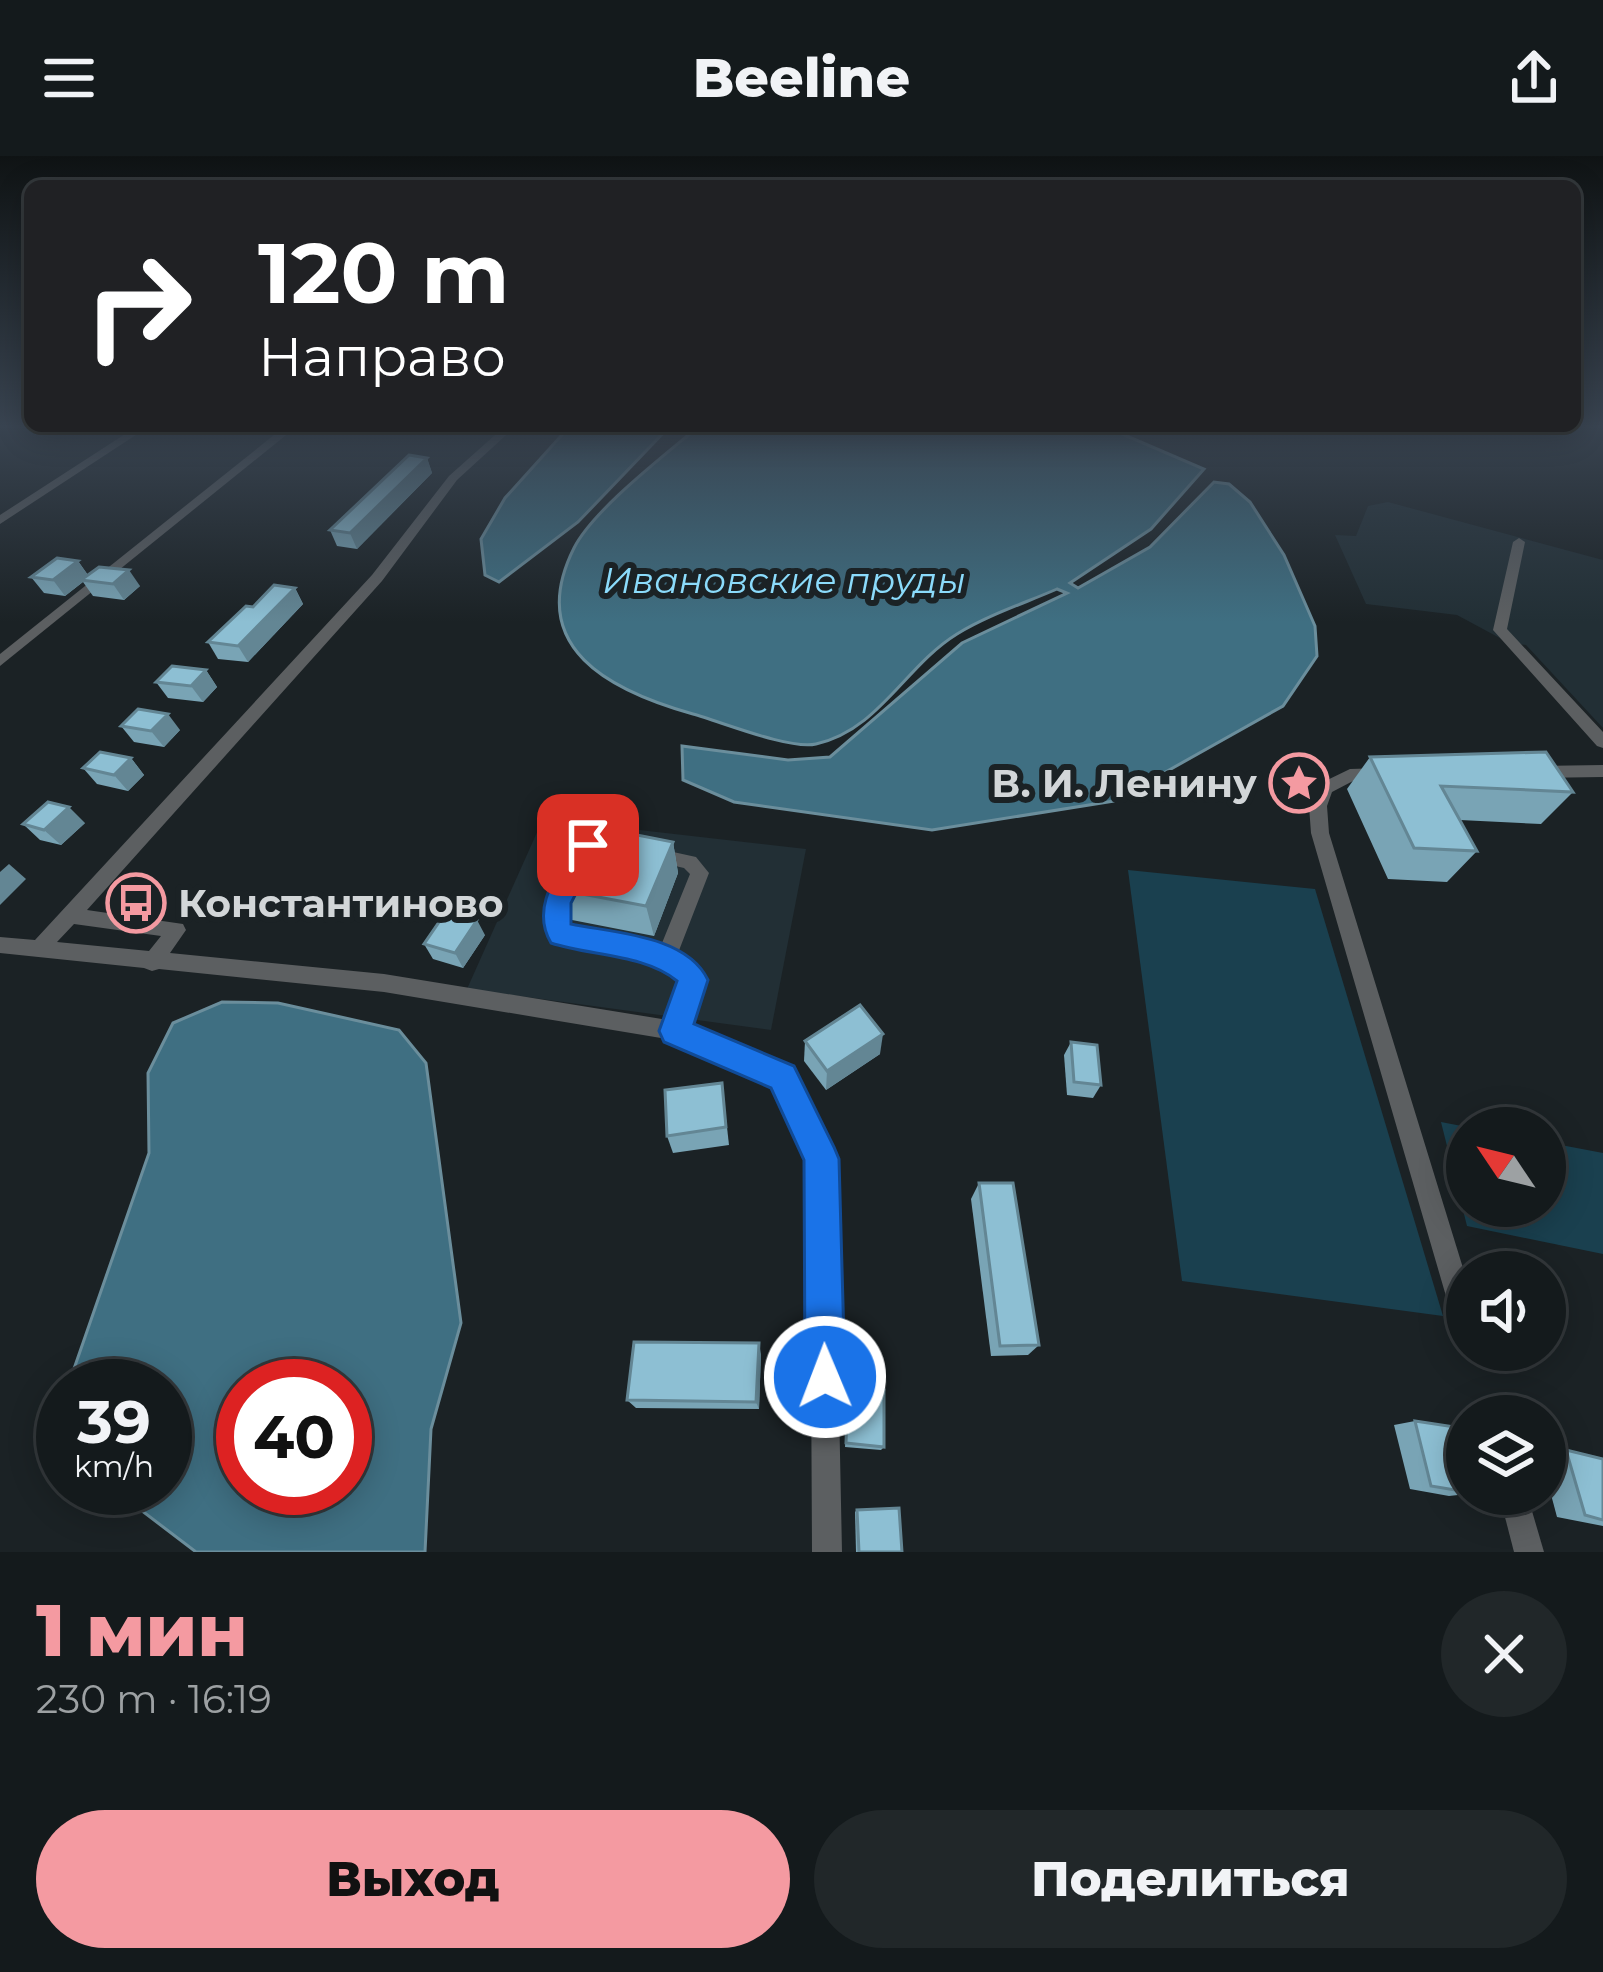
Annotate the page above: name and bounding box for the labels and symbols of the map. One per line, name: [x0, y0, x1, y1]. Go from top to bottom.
water label: Ивановские пруды: [602, 558, 966, 602]
place icon: В. И. Ленину: [1268, 752, 1330, 814]
place label: В. И. Ленину: [991, 759, 1257, 807]
pin: [537, 794, 639, 896]
bus stop icon: Константиново: [105, 872, 167, 934]
place label: Константиново: [178, 879, 503, 927]
north arrow: [1446, 1107, 1566, 1227]
position arrow: [762, 1314, 888, 1440]
speed limit sign: 40: [216, 1359, 372, 1515]

